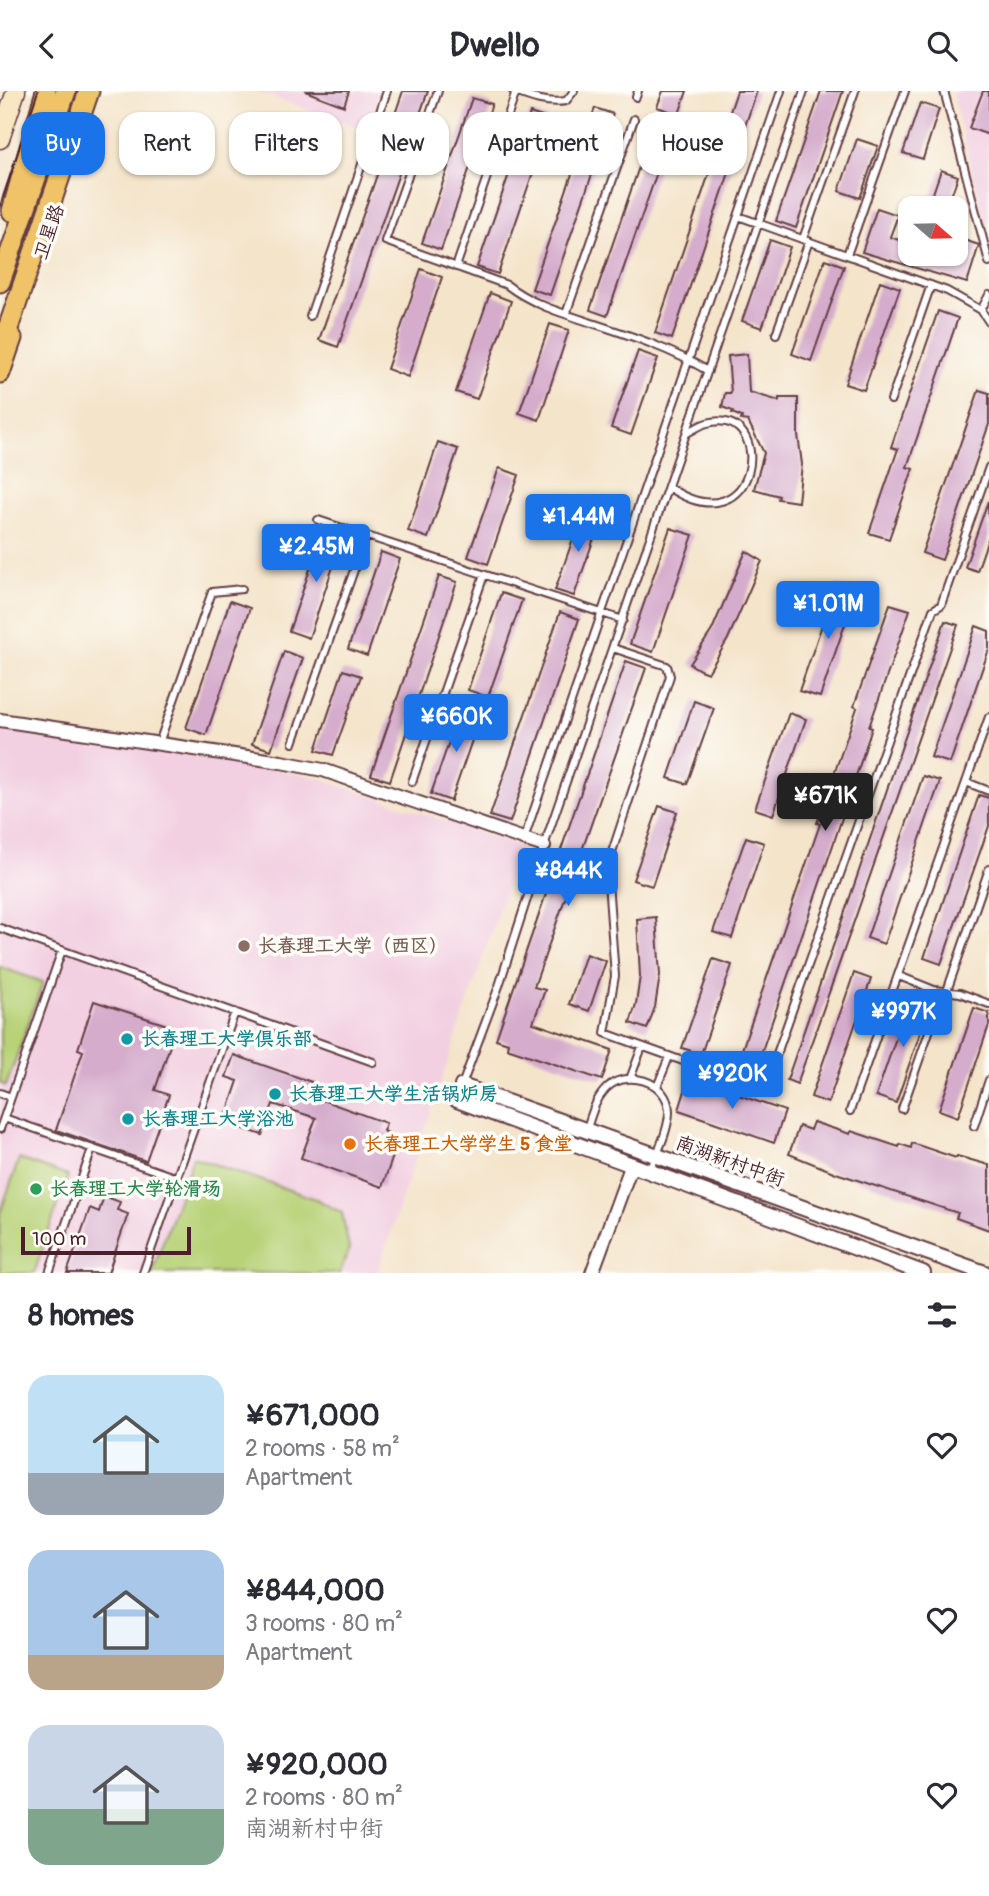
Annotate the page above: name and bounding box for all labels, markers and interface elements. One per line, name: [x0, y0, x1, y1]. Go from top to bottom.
text: Dwello: [450, 26, 539, 66]
icon: back: [28, 27, 66, 65]
icon: search: [923, 27, 961, 65]
chip: Buy: [21, 112, 105, 175]
chip: Rent: [119, 112, 215, 175]
chip: Filters: [229, 112, 342, 175]
chip: New: [356, 112, 449, 175]
chip: Apartment: [463, 112, 623, 175]
chip: House: [637, 112, 747, 175]
north arrow: [898, 196, 968, 266]
map controls: [898, 196, 968, 266]
street label: 卫星路: [28, 201, 70, 263]
pin: ¥1.44M: [521, 495, 635, 554]
text: ¥1.44M: [541, 502, 615, 531]
pin: ¥2.45M: [259, 525, 373, 584]
text: ¥2.45M: [278, 532, 354, 561]
pin: ¥1.01M: [771, 581, 885, 641]
text: ¥1.01M: [792, 589, 864, 618]
pin: ¥660K: [407, 695, 505, 754]
text: ¥660K: [420, 702, 492, 731]
pin: ¥671K: [776, 773, 874, 833]
text: ¥671K: [793, 781, 857, 810]
pin: ¥844K: [519, 849, 617, 908]
text: ¥844K: [534, 856, 602, 885]
place label: 长春理工大学（西区）: [258, 934, 448, 958]
marker: 长春理工大学（西区）: [236, 938, 252, 954]
pin: ¥997K: [854, 989, 952, 1049]
text: ¥997K: [870, 997, 936, 1026]
place label: 长春理工大学俱乐部: [141, 1027, 312, 1051]
marker: 长春理工大学俱乐部: [119, 1031, 135, 1047]
pin: ¥920K: [683, 1051, 781, 1111]
text: ¥920K: [697, 1059, 767, 1088]
place label: 长春理工大学生活锅炉房: [289, 1082, 498, 1106]
marker: 长春理工大学生活锅炉房: [267, 1086, 283, 1102]
place label: 长春理工大学浴池: [142, 1107, 294, 1131]
marker: 长春理工大学浴池: [120, 1111, 136, 1127]
street label: 南湖新村中街: [672, 1130, 788, 1192]
place label: 长春理工大学学生 5 食堂: [364, 1132, 573, 1156]
marker: 长春理工大学学生 5 食堂: [342, 1136, 358, 1152]
place label: 长春理工大学轮滑场: [50, 1177, 221, 1201]
marker: 长春理工大学轮滑场: [28, 1181, 44, 1197]
scale bar: [21, 1224, 191, 1256]
text: 100 m: [32, 1227, 86, 1251]
icon: filters: [923, 1296, 961, 1334]
text: 8 homes: [28, 1297, 134, 1334]
text: ¥671,000: [245, 1397, 380, 1434]
icon: home: [84, 1403, 168, 1487]
icon: heart: [923, 1426, 961, 1464]
text: 2 rooms · 58 m²: [245, 1434, 400, 1463]
text: Apartment: [245, 1463, 352, 1492]
text: ¥844,000: [245, 1572, 385, 1609]
icon: home: [84, 1578, 168, 1662]
icon: heart: [923, 1601, 961, 1639]
text: 3 rooms · 80 m²: [245, 1609, 403, 1638]
text: Apartment: [245, 1638, 352, 1667]
text: ¥920,000: [245, 1746, 388, 1783]
icon: home: [84, 1753, 168, 1837]
icon: heart: [923, 1776, 961, 1814]
text: 2 rooms · 80 m²: [245, 1783, 403, 1812]
text: 南湖新村中街: [245, 1814, 383, 1843]

